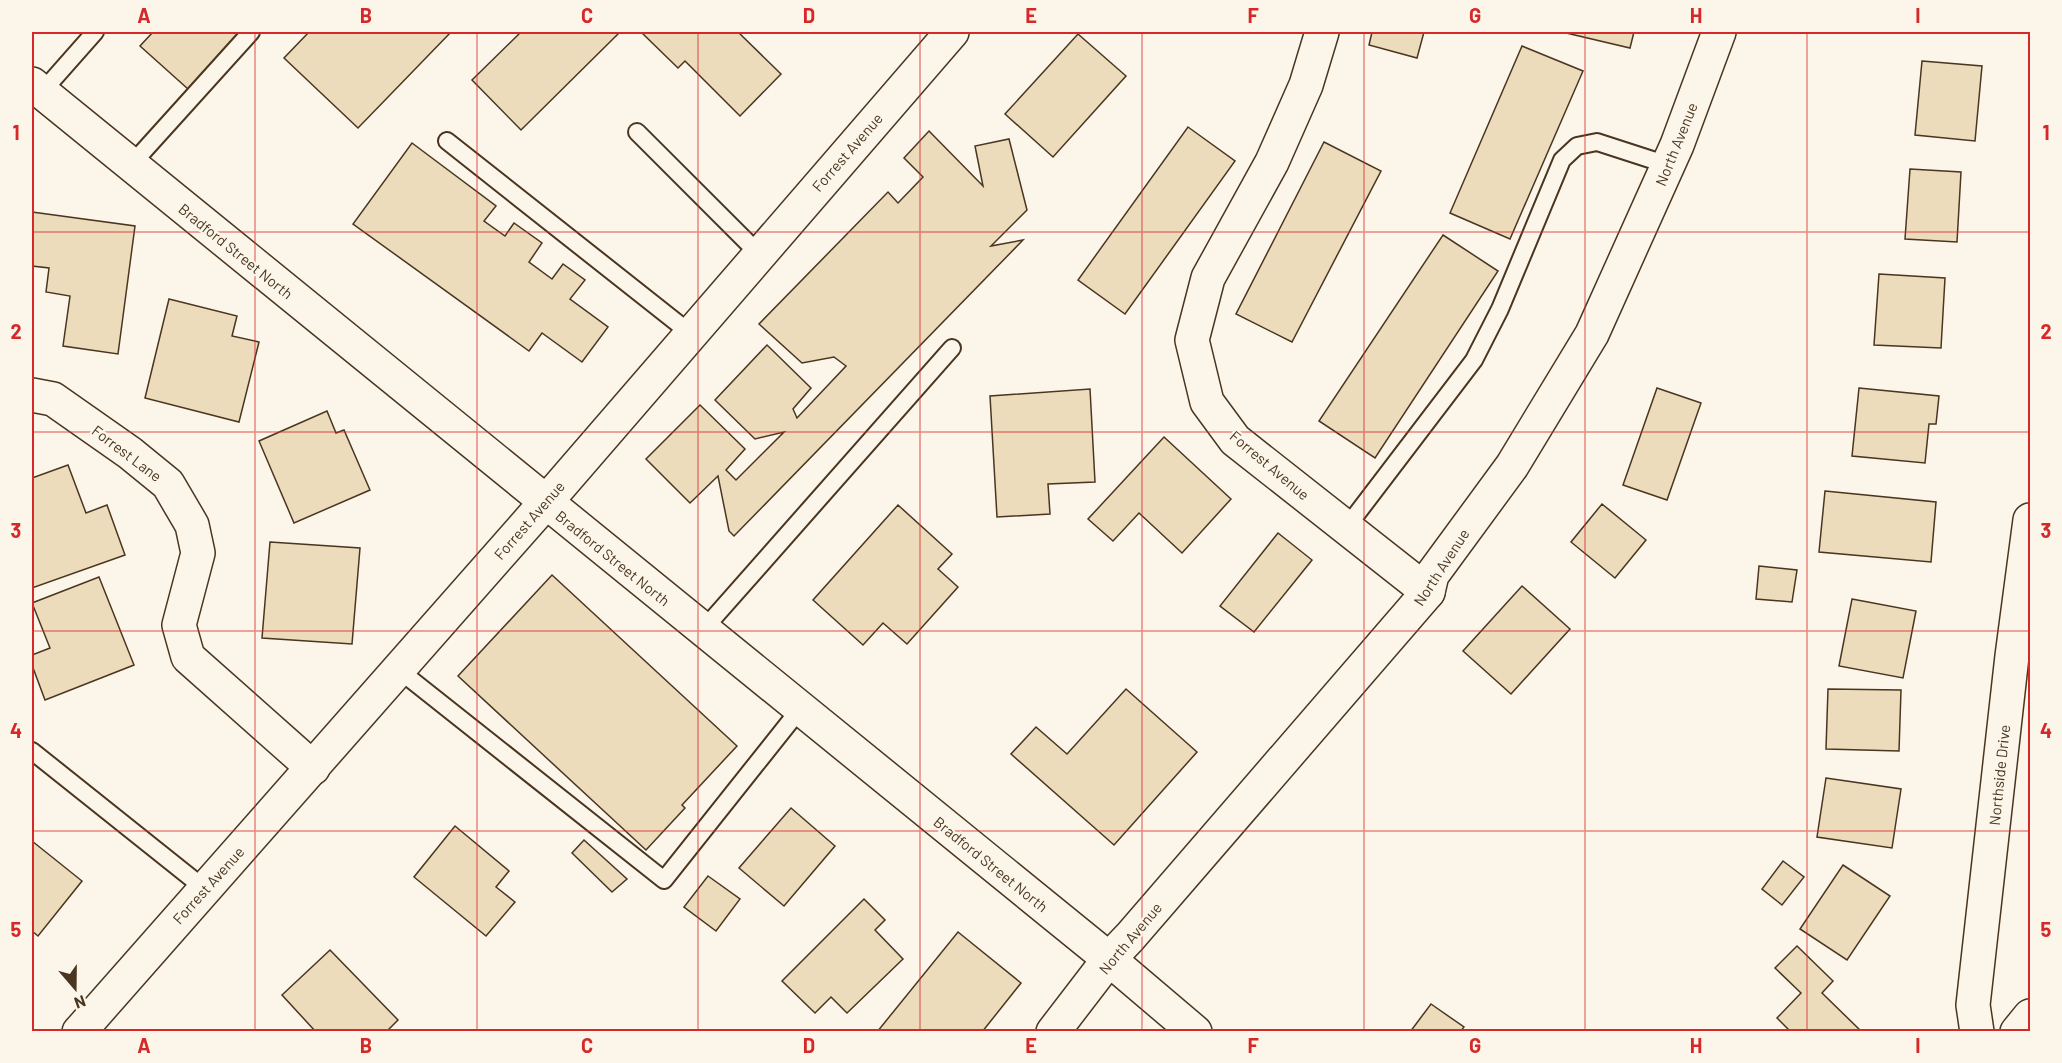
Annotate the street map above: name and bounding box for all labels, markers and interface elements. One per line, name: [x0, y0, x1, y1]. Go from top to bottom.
text: A: [137, 3, 151, 27]
text: B: [360, 3, 372, 27]
text: C: [581, 3, 593, 27]
text: D: [803, 3, 815, 27]
text: E: [1025, 3, 1037, 27]
text: F: [1247, 3, 1259, 27]
text: G: [1469, 3, 1481, 27]
text: H: [1690, 3, 1702, 27]
text: I: [1915, 3, 1921, 27]
street label: North Avenue: [1651, 100, 1701, 188]
street label: Forrest Avenue: [808, 109, 886, 195]
text: 1: [12, 120, 20, 144]
text: 1: [2042, 120, 2050, 144]
street label: Bradford Street North: [175, 199, 297, 303]
text: 2: [10, 319, 22, 343]
text: 2: [2040, 319, 2052, 343]
street label: Forrest Lane: [89, 421, 165, 485]
street label: Forrest Avenue: [1227, 427, 1313, 503]
street label: Forrest Avenue: [490, 477, 568, 563]
street label: Bradford Street North: [552, 506, 674, 610]
text: 3: [11, 518, 21, 542]
text: 3: [2041, 518, 2051, 542]
street label: North Avenue: [1409, 525, 1473, 609]
text: 4: [10, 718, 22, 742]
text: 4: [2040, 718, 2052, 742]
street label: Northside Drive: [1985, 724, 2013, 826]
street label: Bradford Street North: [930, 812, 1052, 916]
street label: Forrest Avenue: [168, 843, 248, 927]
street label: North Avenue: [1095, 898, 1165, 978]
text: 5: [11, 917, 22, 941]
text: 5: [2041, 917, 2052, 941]
north arrow: [45, 958, 105, 1018]
text: N: [72, 992, 89, 1013]
text: A: [137, 1033, 151, 1057]
text: B: [360, 1033, 372, 1057]
text: C: [581, 1033, 593, 1057]
text: D: [803, 1033, 815, 1057]
text: E: [1025, 1033, 1037, 1057]
text: F: [1247, 1033, 1259, 1057]
text: G: [1469, 1033, 1481, 1057]
text: H: [1690, 1033, 1702, 1057]
text: I: [1915, 1033, 1921, 1057]

